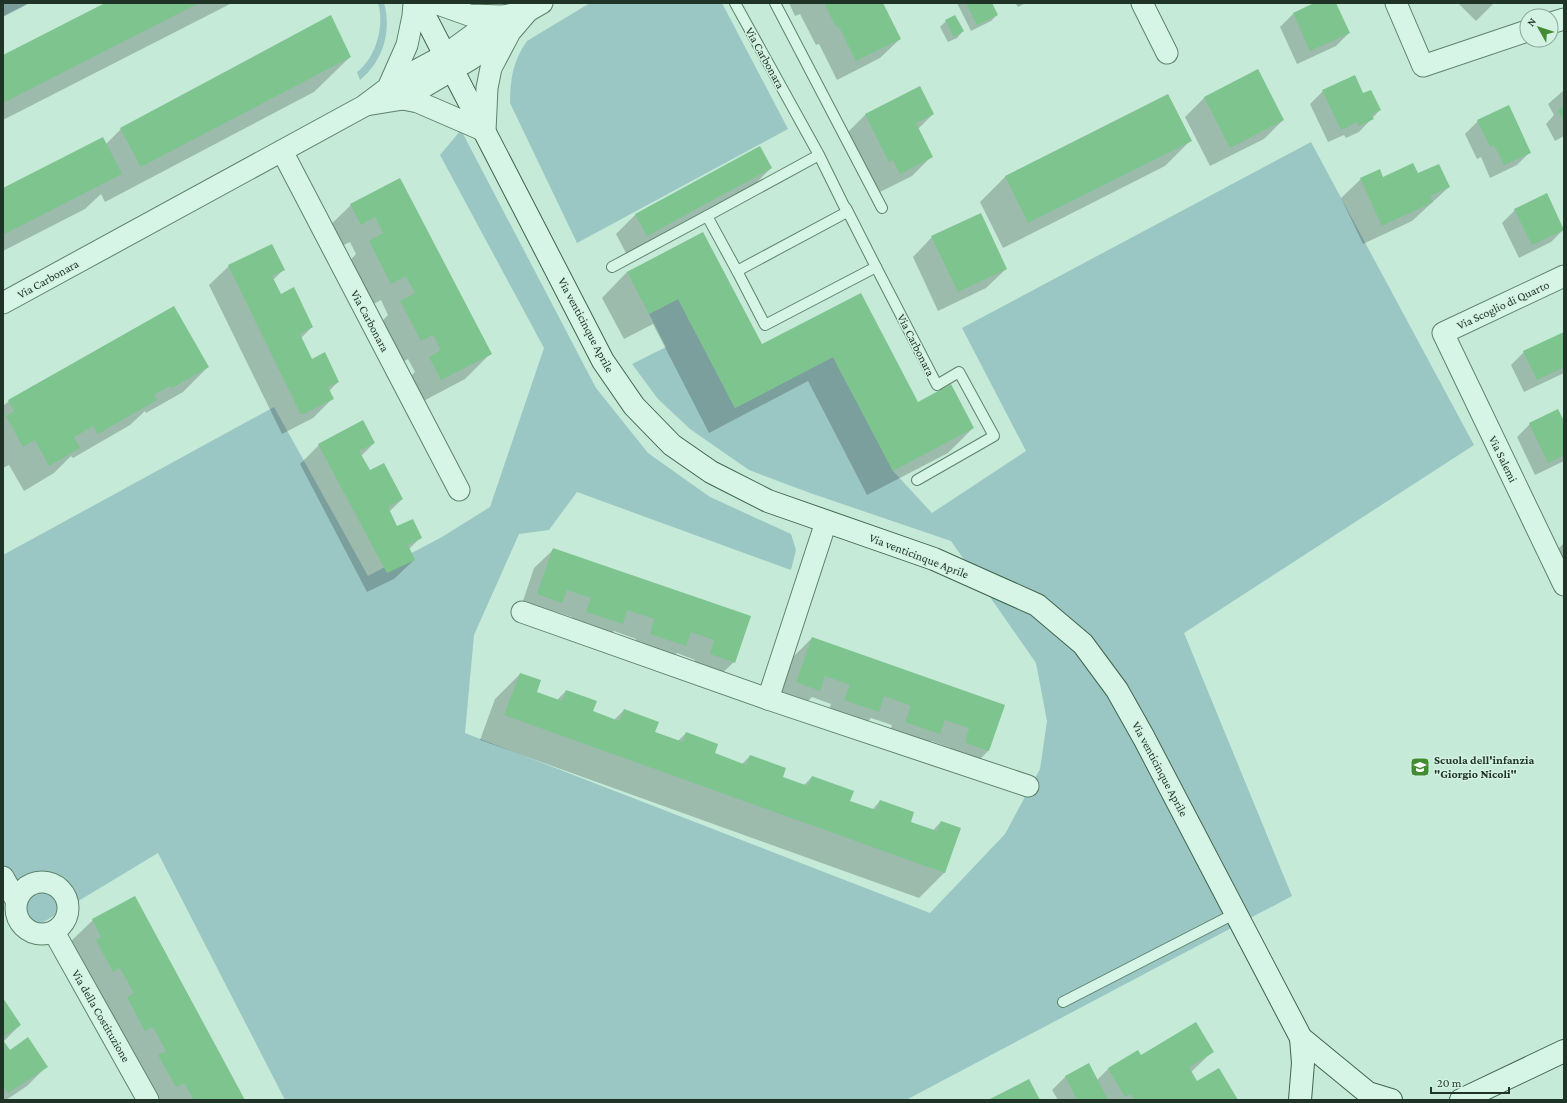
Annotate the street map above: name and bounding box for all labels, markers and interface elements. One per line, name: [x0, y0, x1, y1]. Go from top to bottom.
north arrow: [1519, 8, 1559, 48]
text: N: [1524, 15, 1539, 28]
street label: Via Carbonara: [742, 25, 788, 92]
street label: Via Carbonara: [15, 256, 82, 302]
street label: Via venticinque Aprile: [555, 275, 617, 375]
street label: Via Scoglio di Quarto: [1455, 277, 1551, 333]
street label: Via Carbonara: [348, 288, 392, 355]
street label: Via Carbonara: [894, 311, 938, 379]
street label: Via Salemi: [1486, 433, 1520, 485]
street label: Via venticinque Aprile: [867, 531, 971, 581]
street label: Via venticinque Aprile: [1129, 719, 1191, 819]
place label: Scuola dell'infanzia "Giorgio Nicoli": [1434, 753, 1534, 781]
school or university icon: Scuola dell'infanzia "Giorgio Nicoli": [1409, 756, 1431, 778]
street label: Via della Costituzione: [69, 967, 133, 1065]
scale bar: [1431, 1069, 1509, 1095]
text: 20 m: [1437, 1076, 1462, 1090]

